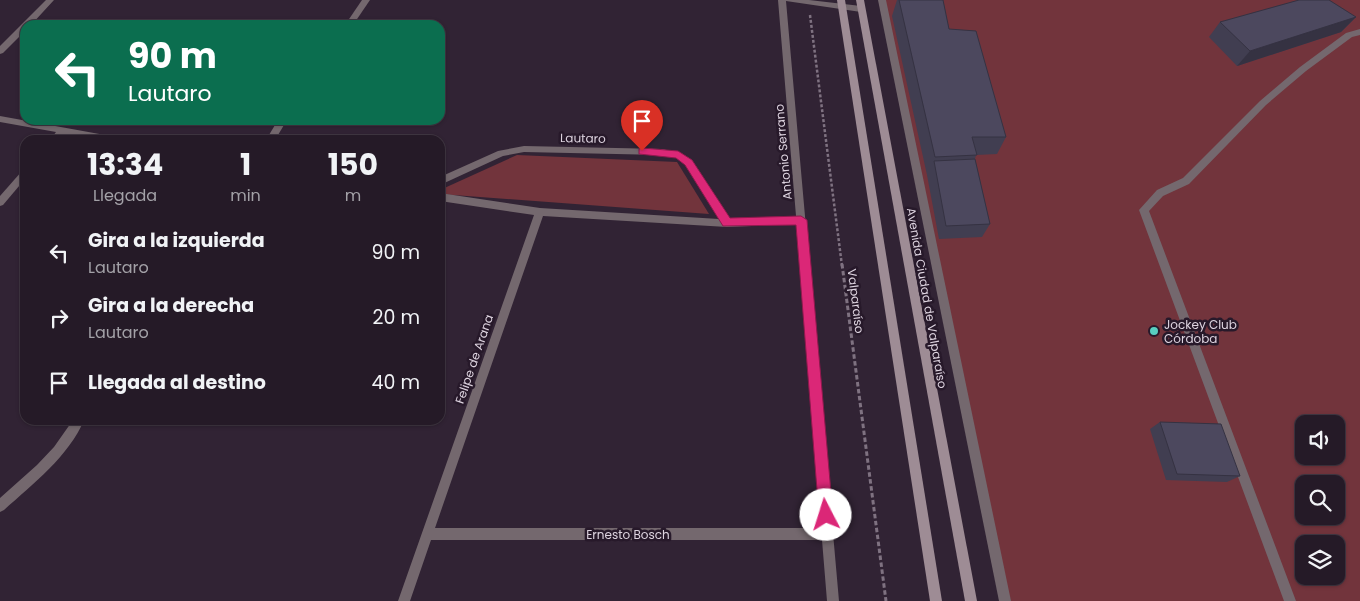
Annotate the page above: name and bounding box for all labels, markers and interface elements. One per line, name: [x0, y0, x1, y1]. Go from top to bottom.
text: 90 m: [128, 31, 217, 80]
icon: left: [45, 40, 110, 105]
text: Lautaro: [128, 78, 212, 109]
pin: [621, 100, 663, 151]
street label: Antonio Serrano: [770, 103, 796, 201]
icon: arrive: [628, 107, 656, 135]
street label: Lautaro: [560, 129, 606, 147]
text: 13:34: [87, 143, 163, 186]
text: 1: [240, 143, 251, 186]
text: 150: [328, 143, 378, 186]
text: Llegada: [93, 184, 157, 207]
text: min: [230, 184, 261, 207]
text: m: [345, 184, 361, 207]
street label: Avenida Ciudad de Valparaíso: [903, 206, 951, 390]
text: Gira a la izquierda: [88, 227, 265, 254]
icon: left: [45, 239, 73, 267]
text: 90 m: [371, 239, 420, 266]
text: Lautaro: [88, 256, 149, 279]
street label: Valparaíso: [844, 268, 868, 335]
text: Gira a la derecha: [88, 292, 254, 319]
icon: right: [45, 304, 73, 332]
text: 20 m: [372, 304, 420, 331]
street label: Felipe de Arana: [451, 312, 497, 406]
place label: Jockey Club Córdoba: [1164, 316, 1237, 347]
text: Lautaro: [88, 321, 149, 344]
marker: Jockey Club Córdoba: [1148, 325, 1160, 337]
icon: arrive: [45, 369, 73, 397]
text: Llegada al destino: [88, 369, 266, 396]
text: 40 m: [371, 369, 420, 396]
map controls: [1295, 415, 1345, 585]
button: sound: [1295, 415, 1345, 465]
button: search: [1295, 475, 1345, 525]
position arrow: [799, 488, 851, 540]
street label: Ernesto Bosch: [586, 526, 670, 543]
button: layers: [1295, 535, 1345, 585]

